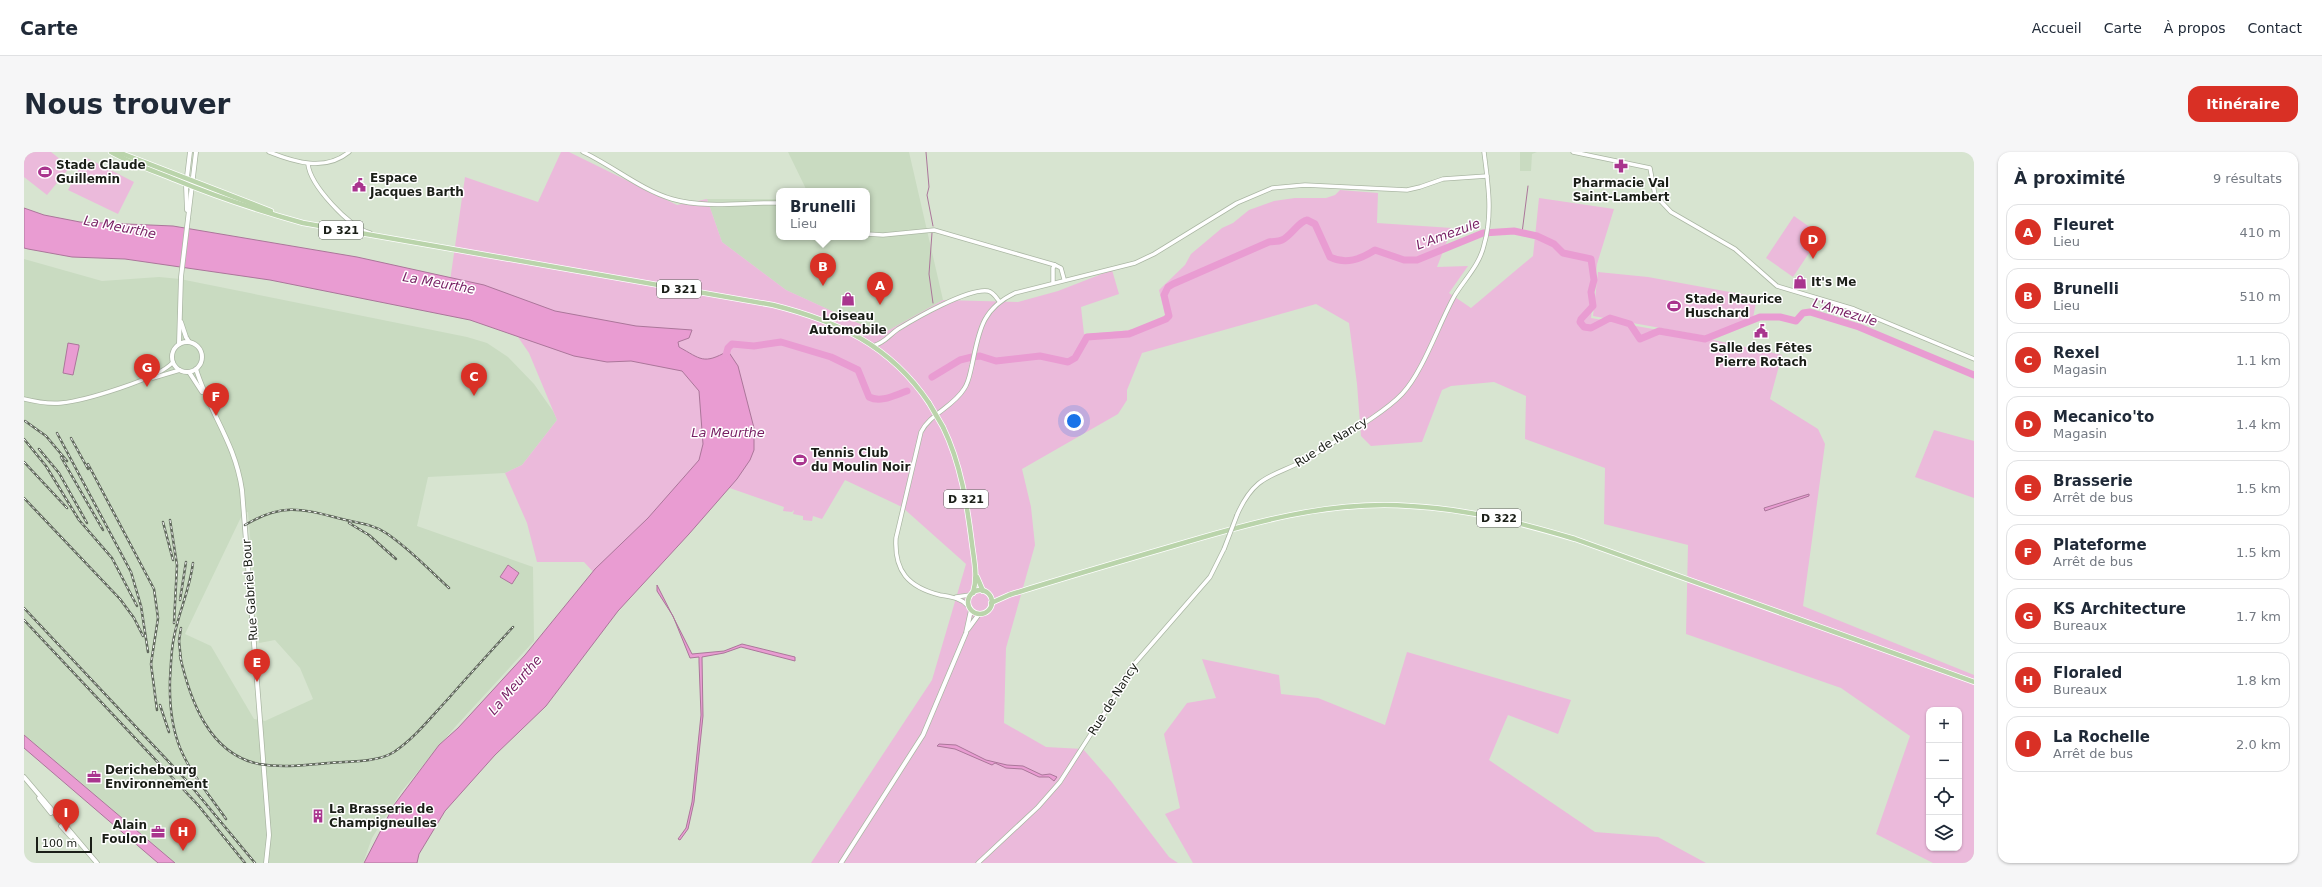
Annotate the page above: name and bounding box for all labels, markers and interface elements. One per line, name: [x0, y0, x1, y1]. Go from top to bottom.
text: Carte: [20, 17, 78, 39]
text: Accueil: [2032, 20, 2082, 36]
text: Carte: [2104, 20, 2142, 36]
text: À propos: [2164, 20, 2226, 36]
text: Contact: [2248, 20, 2302, 36]
button: Itinéraire: [2188, 86, 2298, 122]
text: Nous trouver: [24, 88, 230, 121]
place label: Stade Claude Guillemin: [56, 158, 146, 186]
pharmacy icon: Pharmacie Val Saint-Lambert: [1613, 158, 1629, 174]
sports icon: Stade Claude Guillemin: [37, 164, 53, 180]
text: À proximité: [2014, 168, 2125, 188]
place label: Espace Jacques Barth: [369, 171, 464, 199]
text: 9 résultats: [2213, 171, 2282, 186]
place label: Pharmacie Val Saint-Lambert: [1573, 176, 1670, 204]
public building icon: Espace Jacques Barth: [351, 177, 367, 193]
popup: [776, 188, 870, 240]
text: Brunelli: [790, 198, 856, 216]
water label: La Meurthe: [83, 213, 157, 241]
water label: L'Amezule: [1414, 215, 1482, 253]
text: Lieu: [790, 216, 817, 231]
text: Fleuret: [2053, 216, 2114, 234]
road number: D 321: [319, 221, 363, 239]
text: A: [2023, 225, 2033, 240]
text: 410 m: [2239, 225, 2281, 240]
pin: D: [1800, 226, 1826, 259]
text: Lieu: [2053, 234, 2080, 249]
pin: B: [810, 253, 836, 286]
water label: La Meurthe: [402, 269, 476, 297]
pin: A: [867, 272, 893, 305]
shop icon: It's Me: [1792, 274, 1808, 290]
place label: It's Me: [1811, 275, 1856, 289]
road number: D 321: [657, 280, 701, 298]
text: Brunelli: [2053, 280, 2119, 298]
text: B: [2023, 289, 2033, 304]
text: 510 m: [2239, 289, 2281, 304]
shop icon: Loiseau Automobile: [840, 291, 856, 307]
place label: Stade Maurice Huschard: [1685, 292, 1782, 320]
water label: L'Amezule: [1811, 295, 1879, 329]
sports icon: Stade Maurice Huschard: [1666, 298, 1682, 314]
text: Lieu: [2053, 298, 2080, 313]
place label: Loiseau Automobile: [809, 309, 887, 337]
public building icon: Salle des Fêtes Pierre Rotach: [1753, 323, 1769, 339]
place label: Salle des Fêtes Pierre Rotach: [1710, 341, 1812, 369]
text: Rexel: [2053, 344, 2100, 362]
text: C: [2023, 353, 2033, 368]
text: 1.1 km: [2236, 353, 2281, 368]
pin: G: [134, 354, 160, 387]
text: Magasin: [2053, 362, 2107, 377]
pin: C: [461, 363, 487, 396]
pin: F: [203, 383, 229, 416]
text: Mecanico'to: [2053, 408, 2154, 426]
your location: [1064, 411, 1084, 431]
street label: Rue de Nancy: [1292, 414, 1370, 470]
text: D: [2023, 417, 2033, 432]
text: 1.4 km: [2236, 417, 2281, 432]
water label: La Meurthe: [691, 425, 765, 440]
text: Magasin: [2053, 426, 2107, 441]
place label: Tennis Club du Moulin Noir: [811, 446, 910, 474]
sports icon: Tennis Club du Moulin Noir: [792, 452, 808, 468]
text: Brasserie: [2053, 472, 2133, 490]
text: E: [2024, 481, 2032, 496]
text: 1.5 km: [2236, 481, 2281, 496]
road number: D 321: [944, 490, 988, 508]
text: Arrêt de bus: [2053, 490, 2133, 505]
road number: D 322: [1477, 509, 1521, 527]
text: Plateforme: [2053, 536, 2147, 554]
street label: Rue Gabriel Bour: [239, 539, 261, 641]
text: F: [2024, 545, 2032, 560]
text: 1.5 km: [2236, 545, 2281, 560]
text: Arrêt de bus: [2053, 554, 2133, 569]
text: KS Architecture: [2053, 600, 2186, 618]
text: G: [2023, 609, 2033, 624]
text: 1.7 km: [2236, 609, 2281, 624]
text: Bureaux: [2053, 618, 2107, 633]
pin: E: [244, 649, 270, 682]
water label: La Meurthe: [485, 652, 545, 718]
street label: Rue de Nancy: [1085, 660, 1141, 738]
text: Floraled: [2053, 664, 2122, 682]
text: H: [2023, 673, 2033, 688]
text: 1.8 km: [2236, 673, 2281, 688]
text: Bureaux: [2053, 682, 2107, 697]
map controls: [1926, 707, 1962, 851]
button: +: [1926, 707, 1962, 743]
text: La Rochelle: [2053, 728, 2150, 746]
text: I: [2026, 737, 2030, 752]
text: 2.0 km: [2236, 737, 2281, 752]
button: −: [1926, 743, 1962, 779]
text: Arrêt de bus: [2053, 746, 2133, 761]
place label: Derichebourg Environnement: [105, 763, 208, 791]
office icon: Derichebourg Environnement: [86, 769, 102, 785]
button: locate: [1926, 779, 1962, 815]
pin: I: [53, 799, 79, 832]
place label: La Brasserie de Champigneulles: [329, 802, 437, 830]
building icon: La Brasserie de Champigneulles: [310, 808, 326, 824]
button: layers: [1926, 815, 1962, 851]
place label: Alain Foulon: [102, 818, 147, 846]
pin: H: [170, 818, 196, 851]
office icon: Alain Foulon: [150, 824, 166, 840]
scale bar: [36, 835, 92, 854]
text: 100 m: [42, 837, 77, 850]

